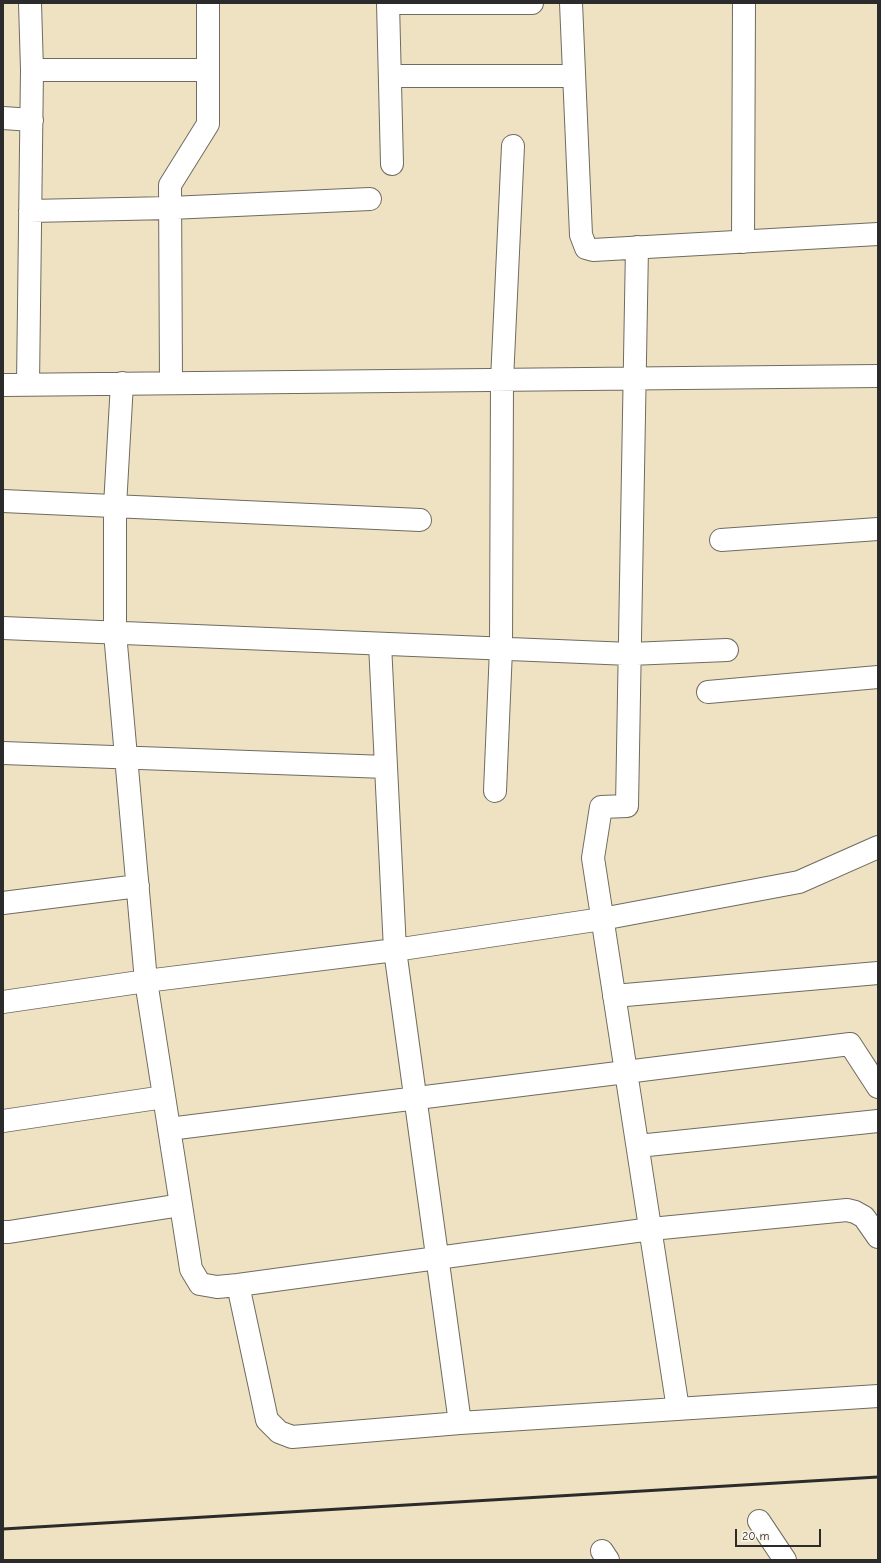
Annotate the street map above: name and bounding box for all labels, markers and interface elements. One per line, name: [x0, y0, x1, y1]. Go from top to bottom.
scale bar: [737, 1521, 823, 1547]
text: 20 m: [742, 1529, 770, 1543]

